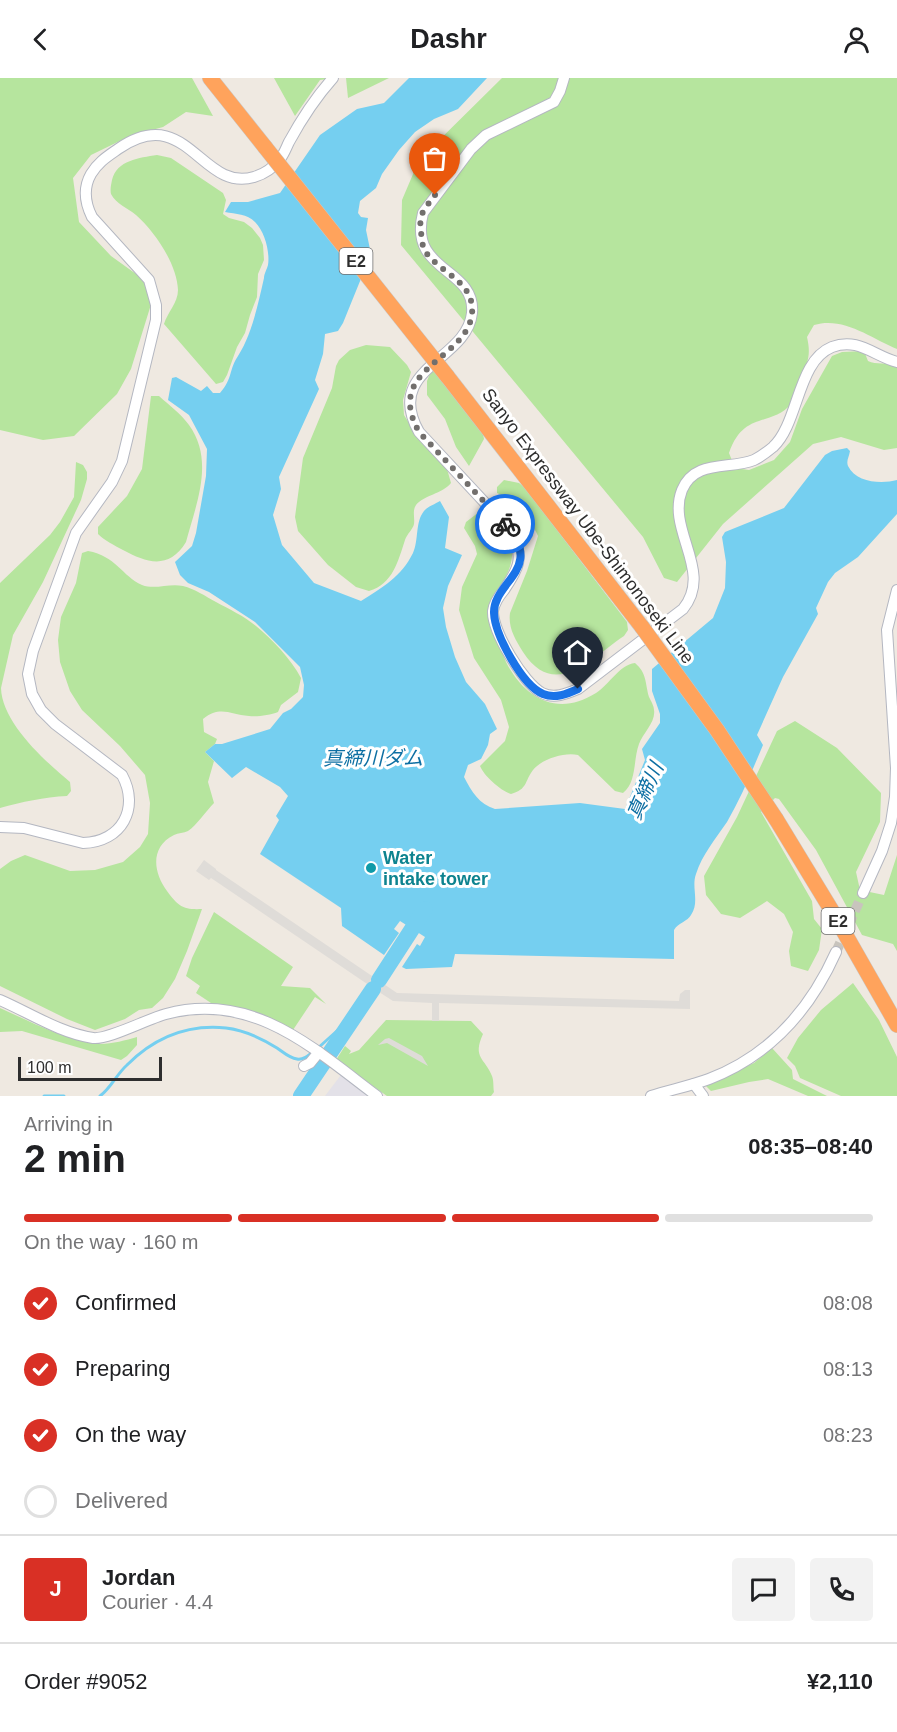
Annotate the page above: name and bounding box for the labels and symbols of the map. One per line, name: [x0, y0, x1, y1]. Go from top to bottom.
pin: [409, 133, 460, 195]
road number: E2: [340, 248, 372, 274]
street label: Sanyo Expressway Ube-Shimonoseki Line: [478, 385, 698, 667]
courier: [475, 494, 535, 554]
pin: [552, 627, 603, 689]
water label: 真締川ダム: [323, 747, 423, 769]
water label: 真締川: [623, 757, 668, 823]
place label: Water intake tower: [383, 848, 488, 889]
marker: Water intake tower: [364, 861, 378, 875]
road number: E2: [822, 908, 854, 934]
scale bar: [18, 1054, 162, 1082]

